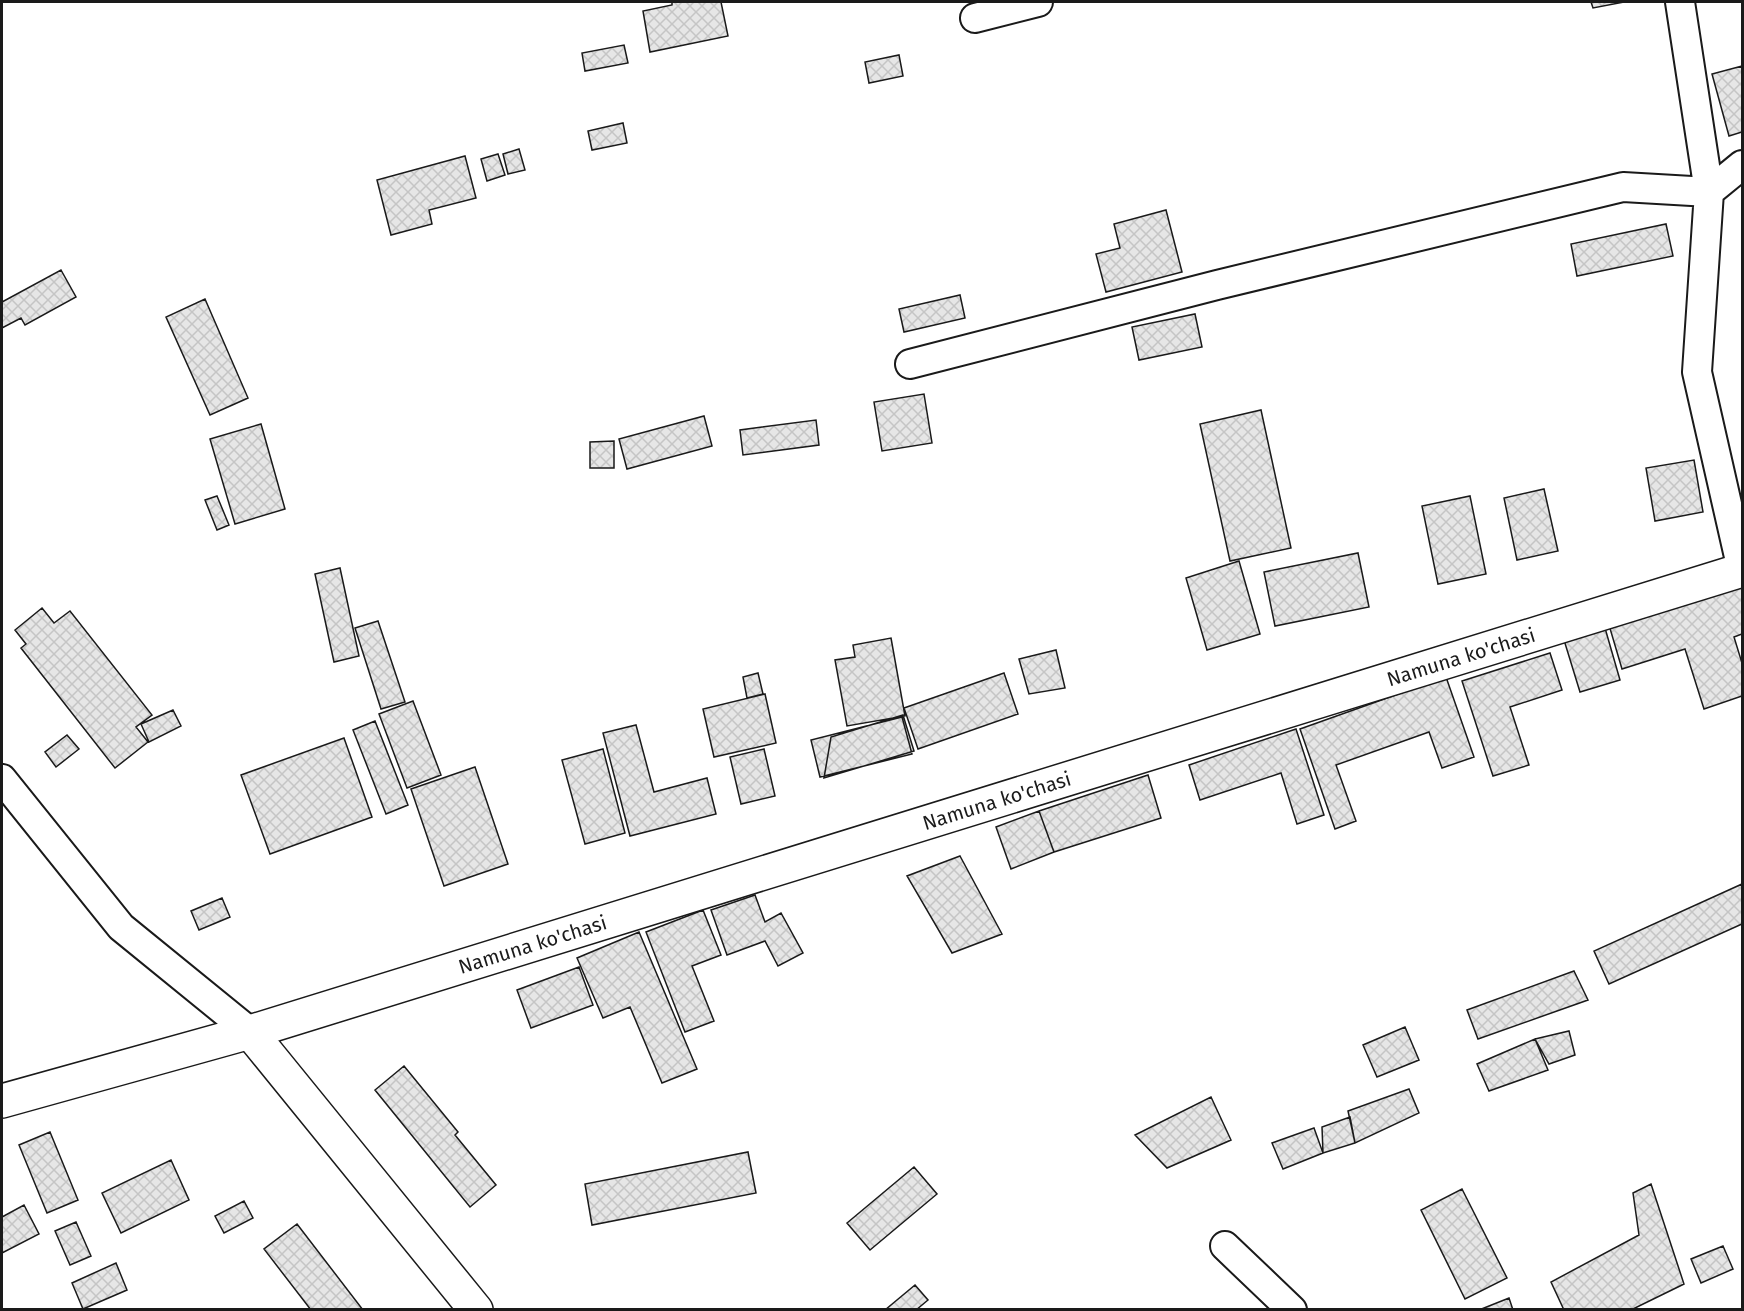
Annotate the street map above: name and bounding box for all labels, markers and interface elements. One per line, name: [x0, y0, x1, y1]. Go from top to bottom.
street label: Namuna ko'chasi: [1384, 623, 1538, 691]
street label: Namuna ko'chasi: [920, 767, 1074, 835]
street label: Namuna ko'chasi: [455, 910, 610, 979]

